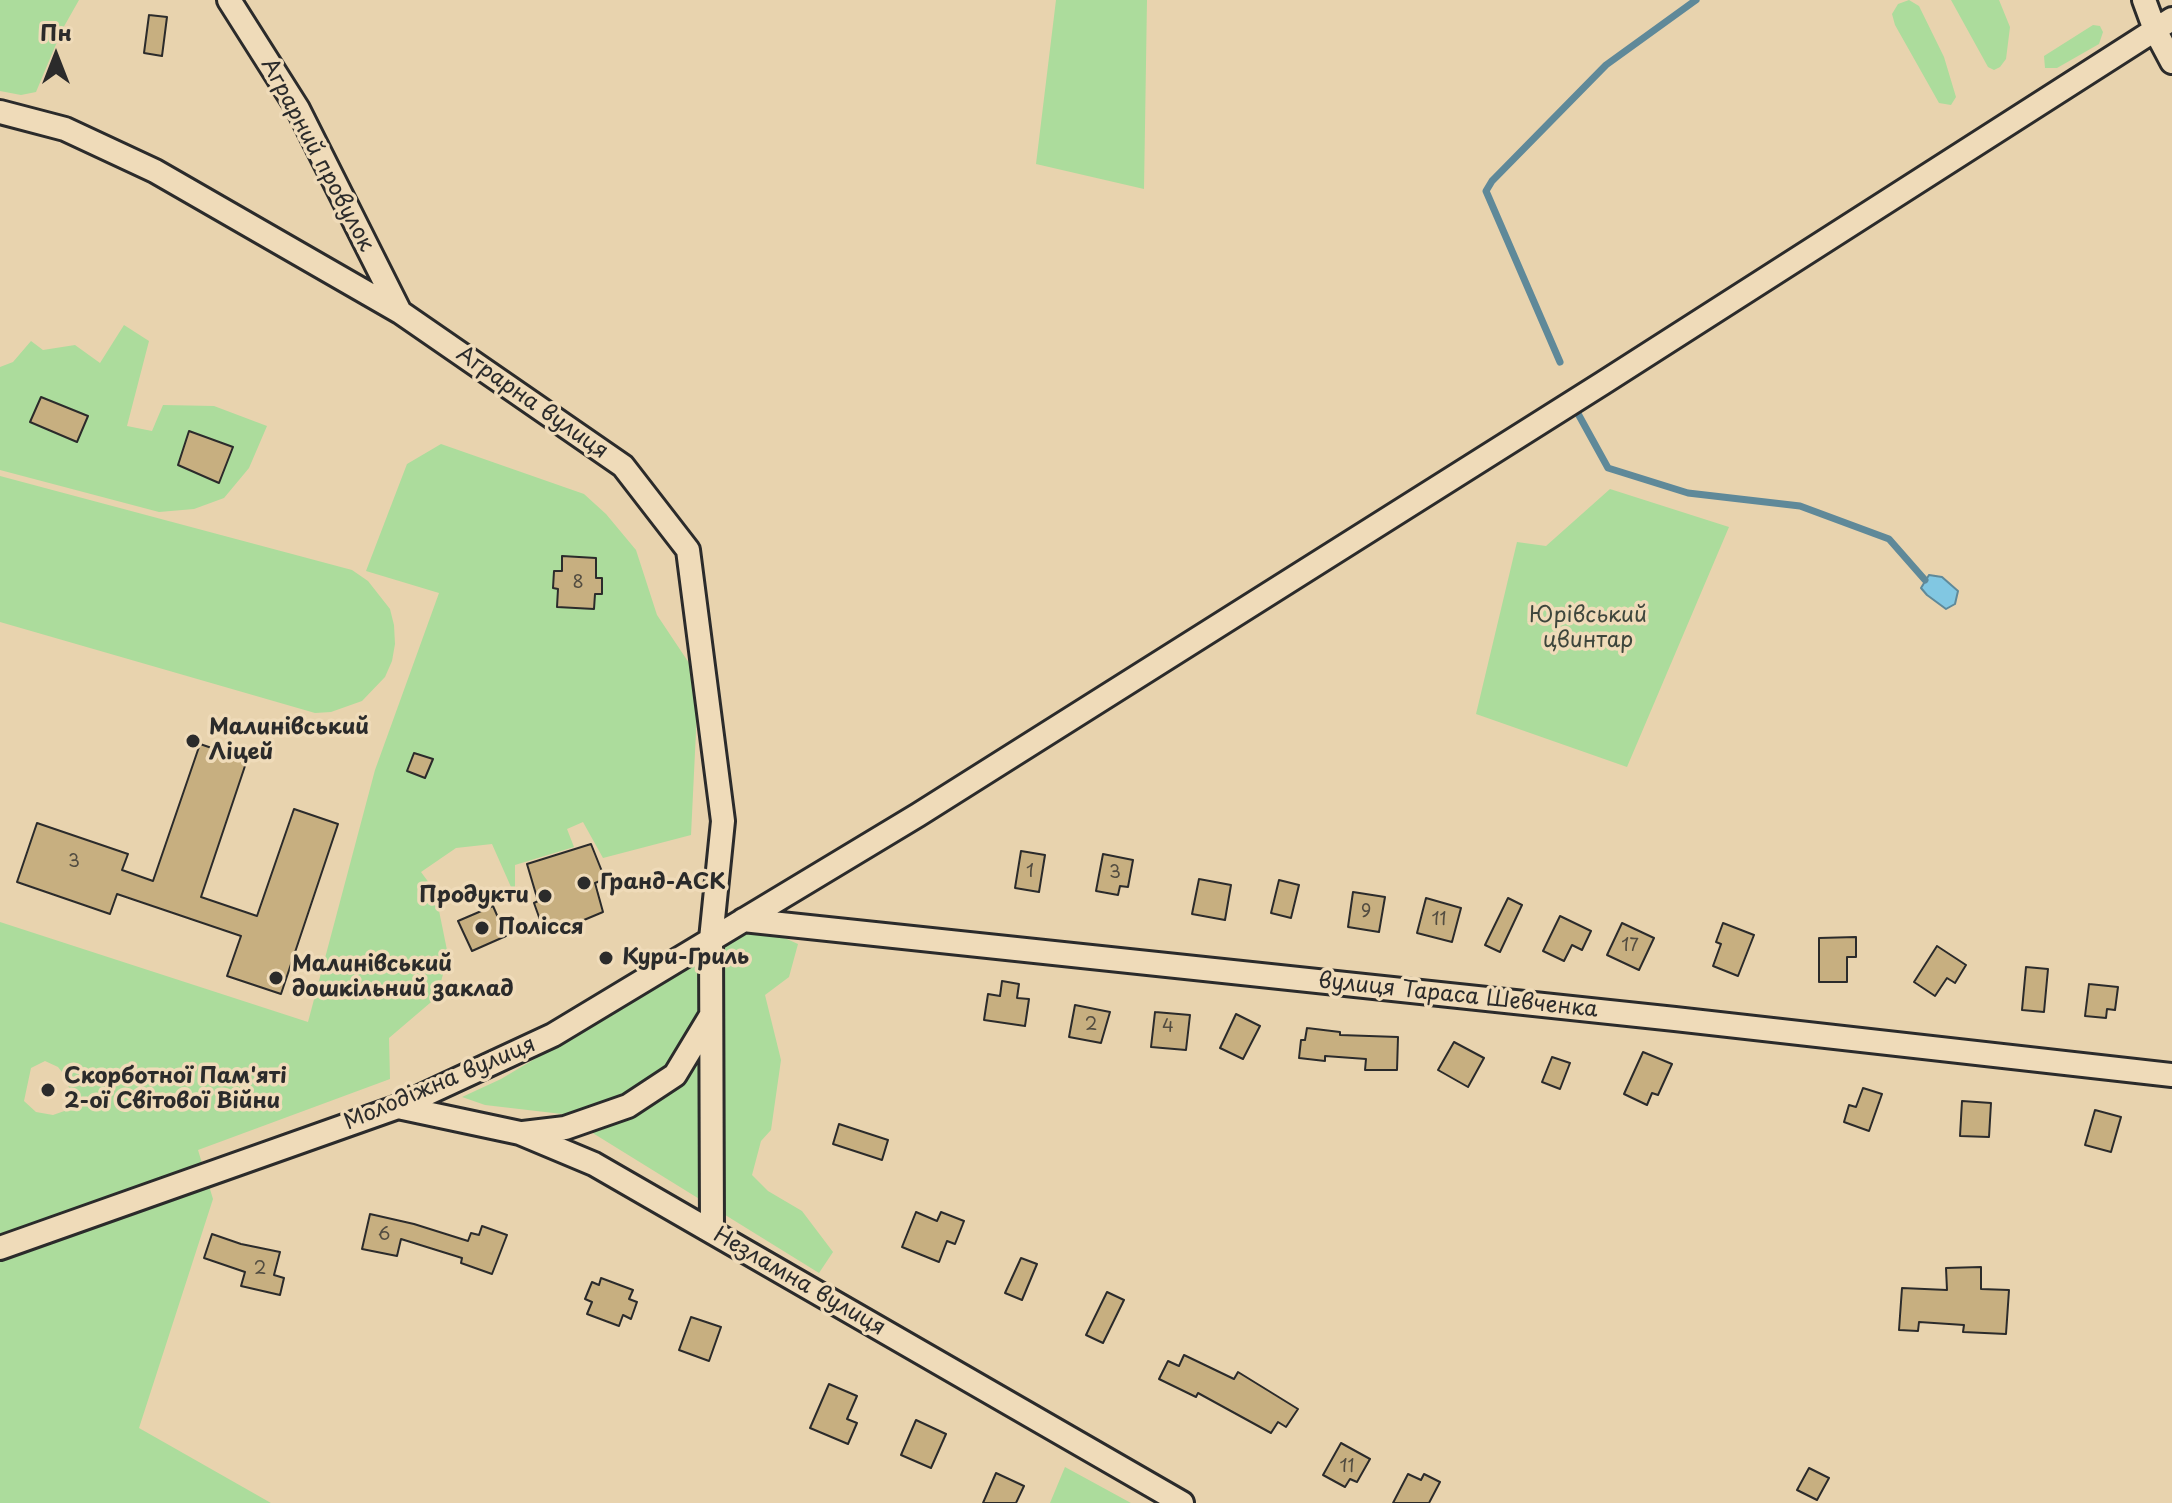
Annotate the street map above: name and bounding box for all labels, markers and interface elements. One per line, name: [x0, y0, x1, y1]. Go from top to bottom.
text: Пн: [40, 15, 72, 48]
north arrow: [16, 16, 96, 96]
street label: Аграрний провулок: [255, 54, 379, 256]
street label: Аграрна вулиця: [451, 341, 613, 465]
house number: 8: [572, 572, 584, 594]
park label: Юрівський цвинтар: [1529, 603, 1647, 654]
place label: Малинівський Ліцей: [209, 715, 369, 766]
marker: Малинівський Ліцей: [184, 732, 202, 750]
house number: 3: [68, 851, 80, 873]
house number: 1: [1026, 861, 1034, 883]
house number: 3: [1109, 862, 1121, 884]
place label: Гранд-АСК: [600, 870, 726, 896]
marker: Гранд-АСК: [575, 874, 593, 892]
place label: Продукти: [419, 883, 529, 909]
marker: Продукти: [536, 887, 554, 905]
house number: 9: [1361, 901, 1371, 923]
house number: 11: [1431, 909, 1447, 931]
place label: Полісся: [498, 915, 584, 941]
marker: Полісся: [473, 919, 491, 937]
house number: 17: [1621, 935, 1639, 957]
place label: Кури-Гриль: [622, 945, 749, 971]
marker: Кури-Гриль: [597, 949, 615, 967]
place label: Малинівський дошкільний заклад: [292, 952, 513, 1004]
street label: вулиця Тараса Шевченка: [1317, 968, 1599, 1024]
marker: Малинівський дошкільний заклад: [267, 969, 285, 987]
house number: 2: [1085, 1014, 1097, 1036]
house number: 4: [1162, 1016, 1174, 1038]
street label: Молодіжна вулиця: [340, 1032, 540, 1136]
place label: Скорботної Пам'яті 2-ої Світової Війни: [64, 1064, 287, 1116]
marker: Скорботної Пам'яті 2-ої Світової Війни: [39, 1081, 57, 1099]
street label: Незламна вулиця: [708, 1222, 890, 1342]
house number: 6: [378, 1224, 390, 1246]
house number: 2: [254, 1258, 266, 1280]
house number: 11: [1339, 1456, 1355, 1478]

